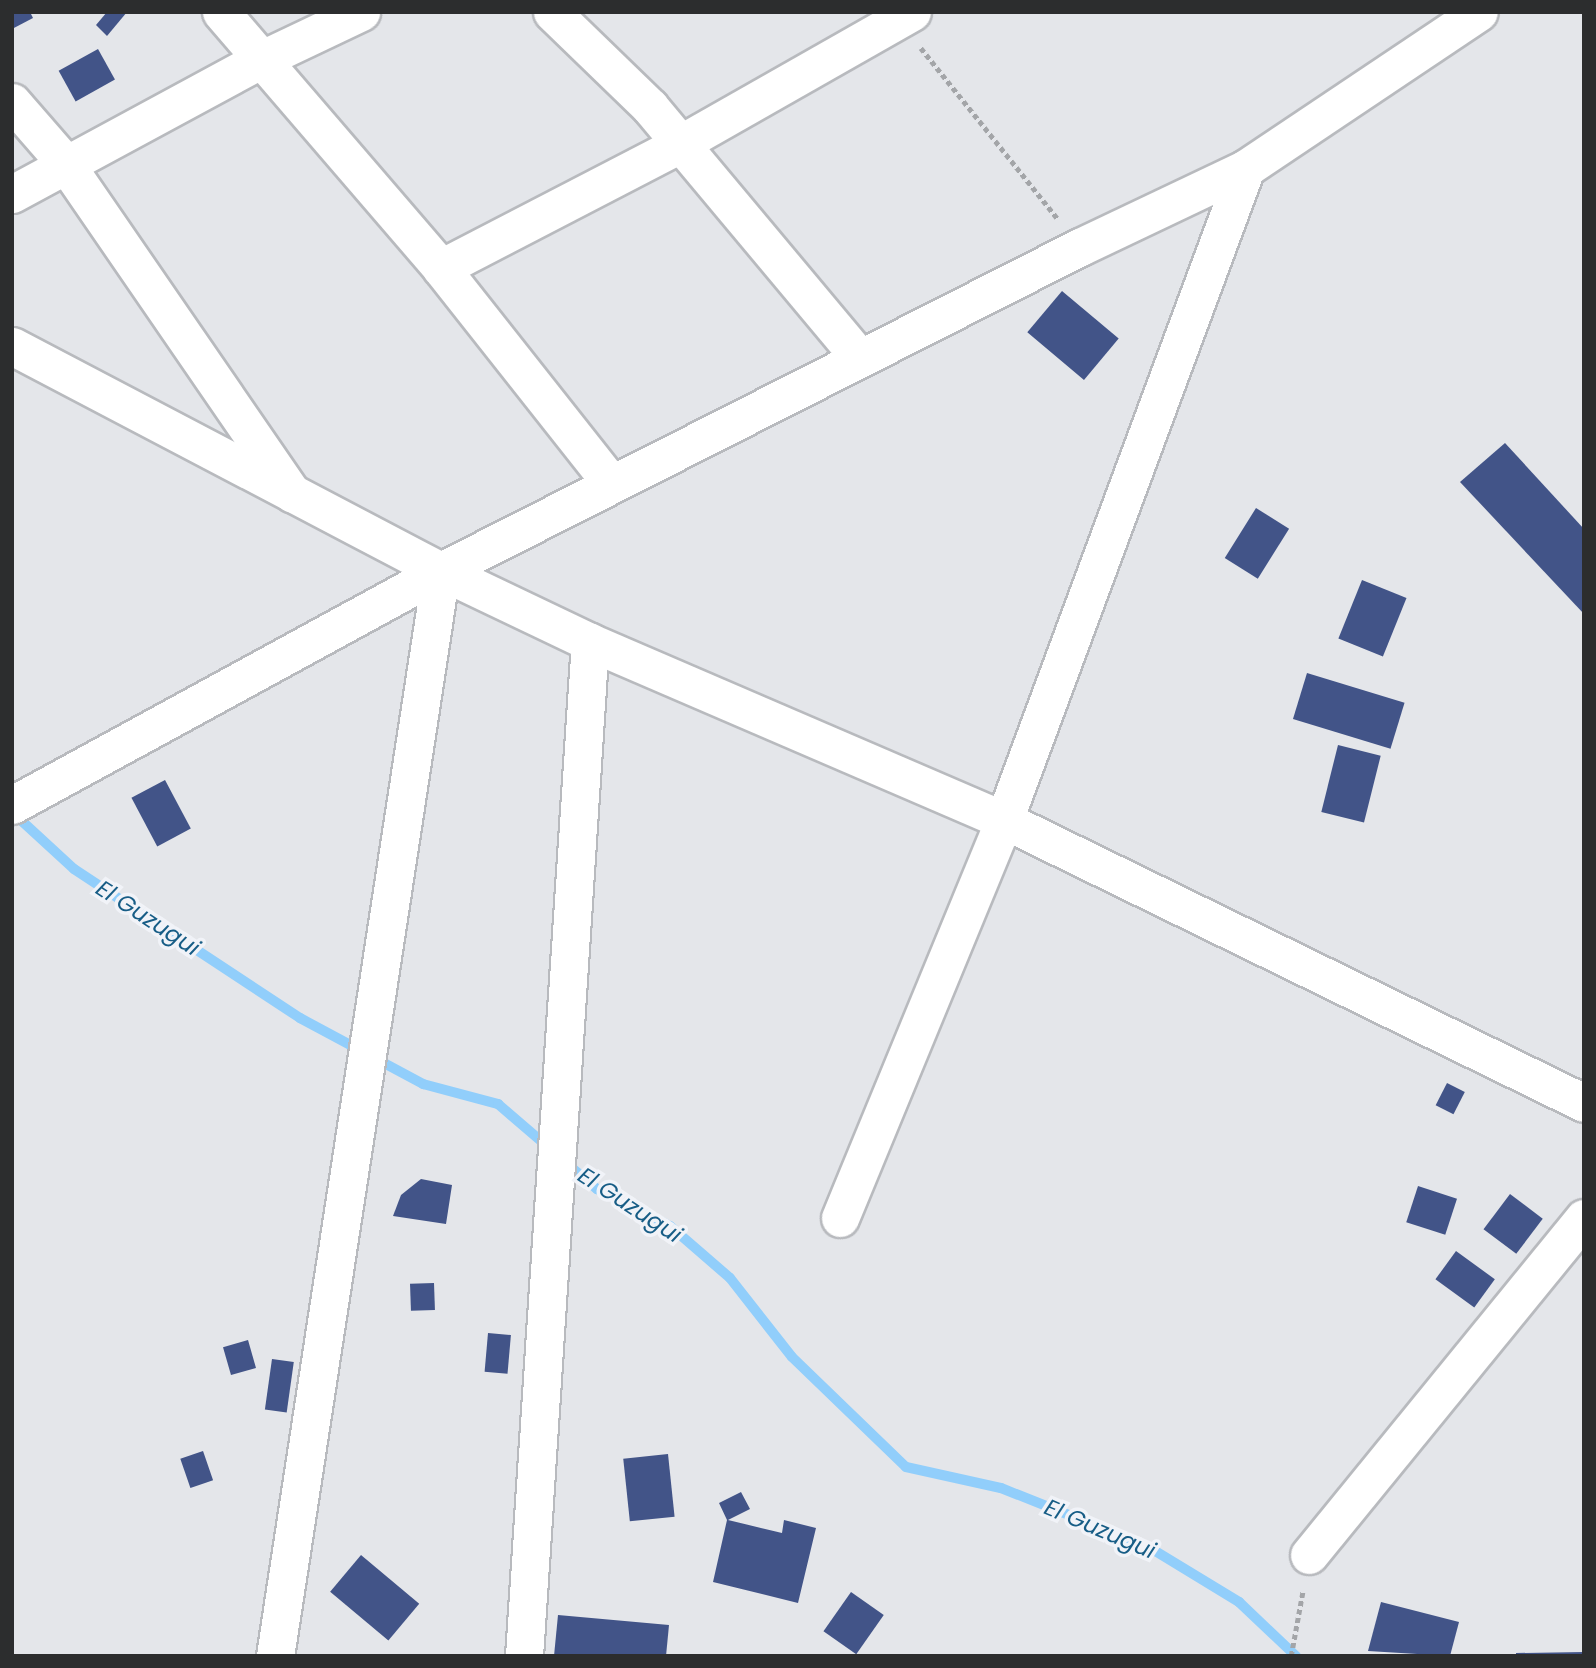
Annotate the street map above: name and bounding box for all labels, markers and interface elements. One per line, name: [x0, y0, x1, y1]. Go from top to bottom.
water label: El Guzugui: [91, 874, 205, 962]
water label: El Guzugui: [573, 1161, 687, 1249]
water label: El Guzugui: [1040, 1493, 1160, 1565]

